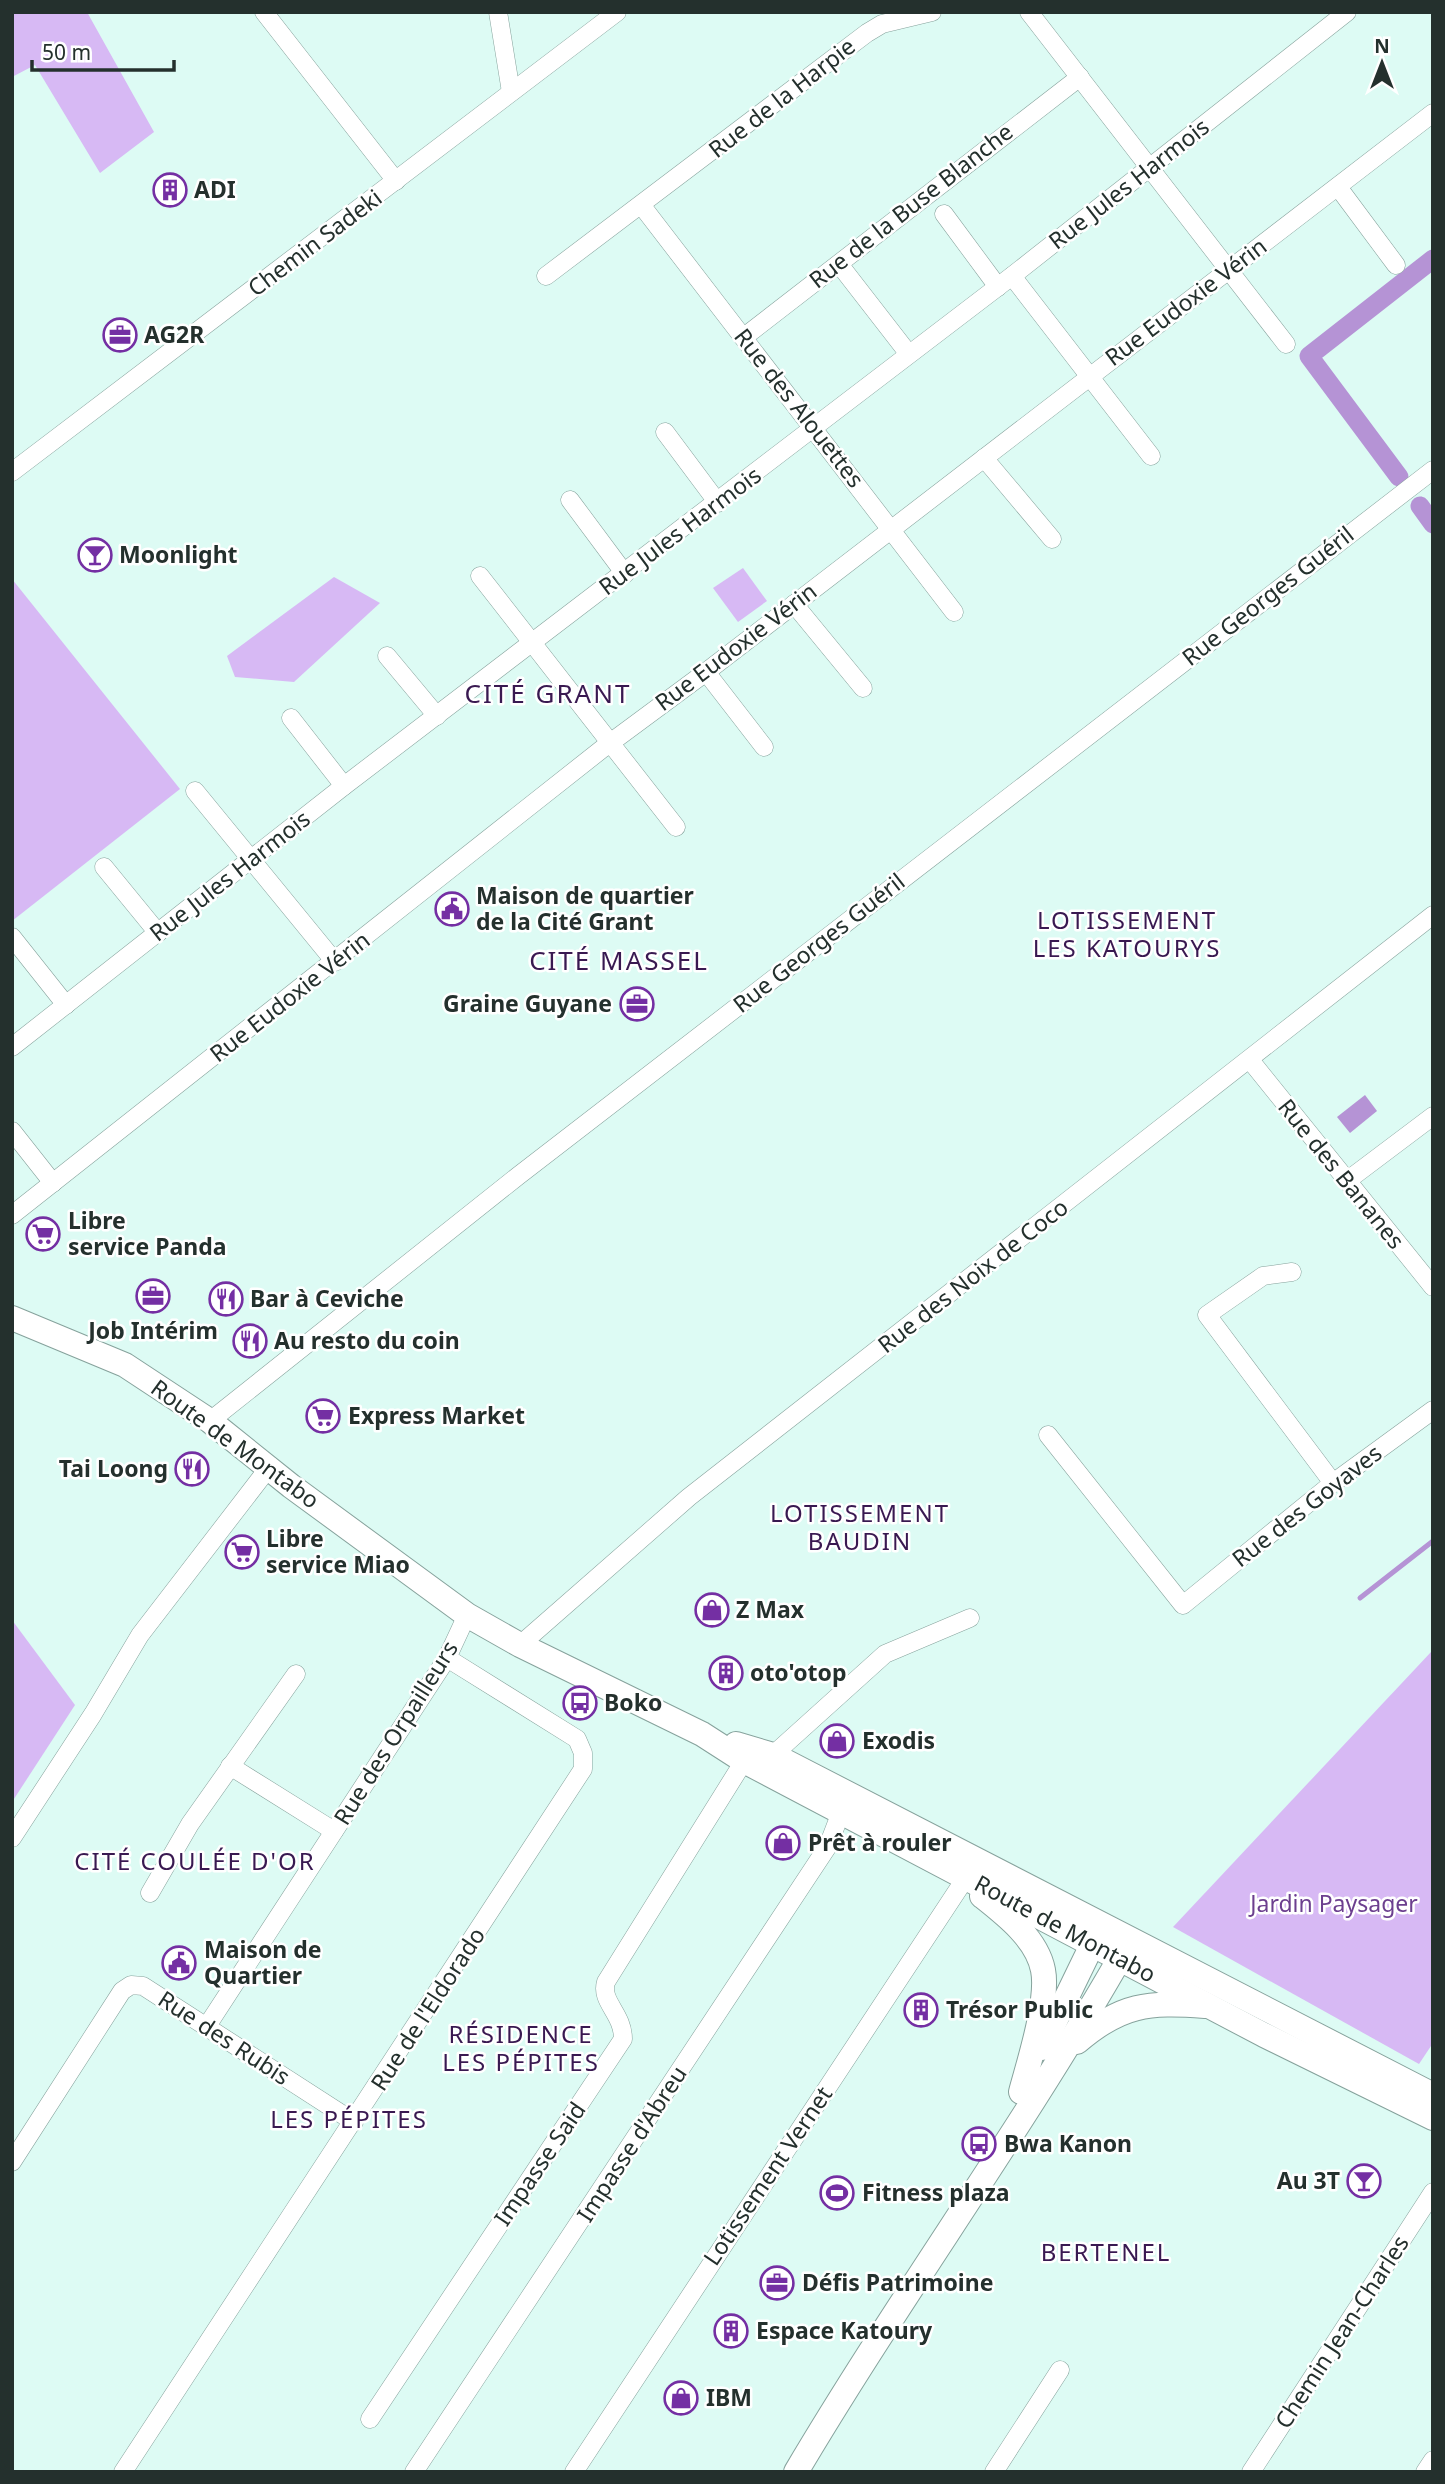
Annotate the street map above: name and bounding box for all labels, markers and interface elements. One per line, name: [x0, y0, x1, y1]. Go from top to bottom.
scale bar: [32, 28, 173, 72]
north arrow: [1347, 28, 1417, 98]
street label: Rue de la Harpie: [701, 30, 861, 165]
text: N: [1374, 33, 1390, 59]
text: 50 m: [42, 38, 91, 66]
street label: Rue Jules Harmois: [1041, 110, 1215, 256]
street label: Rue de la Buse Blanche: [802, 115, 1019, 295]
building icon: ADI: [151, 171, 189, 209]
place label: ADI: [194, 173, 236, 205]
street label: Chemin Sadeki: [241, 181, 388, 303]
street label: Rue Eudoxie Vérin: [1098, 230, 1273, 373]
office icon: AG2R: [101, 316, 139, 354]
place label: AG2R: [144, 318, 205, 350]
street label: Rue des Alouettes: [727, 321, 872, 494]
street label: Rue Jules Harmois: [592, 459, 767, 602]
street label: Rue Georges Guéril: [1175, 518, 1360, 672]
bar icon: Moonlight: [76, 536, 114, 574]
place label: Moonlight: [119, 538, 238, 570]
street label: Rue Eudoxie Vérin: [648, 575, 823, 718]
district label: CITÉ GRANT: [465, 675, 631, 711]
street label: Rue Jules Harmois: [142, 802, 316, 948]
street label: Rue Georges Guéril: [726, 865, 911, 1019]
place label: Maison de quartier de la Cité Grant: [476, 879, 694, 937]
public building icon: Maison de quartier de la Cité Grant: [433, 890, 471, 928]
district label: LOTISSEMENT LES KATOURYS: [1033, 903, 1221, 964]
street label: Rue Eudoxie Vérin: [203, 924, 376, 1069]
district label: CITÉ MASSEL: [529, 942, 709, 978]
office icon: Graine Guyane: [618, 985, 656, 1023]
place label: Graine Guyane: [443, 987, 612, 1019]
street label: Rue des Bananes: [1271, 1092, 1412, 1255]
street label: Rue des Noix de Coco: [871, 1191, 1074, 1360]
place label: Libre service Panda: [68, 1204, 226, 1262]
supermarket icon: Libre service Panda: [24, 1215, 62, 1253]
office icon: Job Intérim: [134, 1277, 172, 1315]
restaurant icon: Bar à Ceviche: [207, 1280, 245, 1318]
place label: Bar à Ceviche: [250, 1282, 404, 1314]
place label: Job Intérim: [86, 1314, 218, 1346]
restaurant icon: Au resto du coin: [231, 1322, 269, 1360]
place label: Au resto du coin: [274, 1324, 460, 1356]
street label: Route de Montabo: [145, 1371, 326, 1515]
supermarket icon: Express Market: [304, 1397, 342, 1435]
place label: Express Market: [348, 1399, 525, 1431]
street label: Rue des Goyaves: [1225, 1437, 1388, 1574]
restaurant icon: Tai Loong: [173, 1450, 211, 1488]
place label: Tai Loong: [59, 1452, 168, 1484]
district label: LOTISSEMENT BAUDIN: [770, 1496, 950, 1557]
place label: Libre service Miao: [266, 1522, 410, 1580]
supermarket icon: Libre service Miao: [223, 1533, 261, 1571]
shop icon: Z Max: [693, 1591, 731, 1629]
place label: Z Max: [736, 1593, 805, 1625]
street label: Rue des Orpailleurs: [326, 1634, 465, 1831]
building icon: oto'otop: [707, 1654, 745, 1692]
place label: oto'otop: [750, 1656, 847, 1688]
bus stop icon: Boko: [561, 1684, 599, 1722]
place label: Boko: [604, 1686, 662, 1718]
shop icon: Exodis: [818, 1722, 856, 1760]
place label: Exodis: [862, 1724, 935, 1756]
shop icon: Prêt à rouler: [764, 1824, 802, 1862]
place label: Prêt à rouler: [808, 1826, 952, 1858]
district label: CITÉ COULÉE D'OR: [74, 1844, 316, 1877]
street label: Route de Montabo: [969, 1867, 1162, 1989]
park label: Jardin Paysager: [1248, 1887, 1418, 1919]
street label: Rue de l'Eldorado: [362, 1921, 492, 2096]
place label: Maison de Quartier: [204, 1933, 321, 1991]
public building icon: Maison de Quartier: [160, 1944, 198, 1982]
street label: Rue des Rubis: [152, 1983, 297, 2092]
building icon: Trésor Public: [902, 1991, 940, 2029]
place label: Trésor Public: [946, 1993, 1093, 2025]
district label: RÉSIDENCE LES PÉPITES: [442, 2017, 600, 2078]
street label: Impasse d'Abreu: [569, 2059, 694, 2228]
street label: Lotissement Vernet: [695, 2080, 839, 2271]
street label: Impasse Said: [486, 2095, 592, 2232]
district label: LES PÉPITES: [270, 2102, 428, 2135]
bus stop icon: Bwa Kanon: [960, 2125, 998, 2163]
place label: Bwa Kanon: [1004, 2127, 1132, 2159]
bar icon: Au 3T: [1345, 2162, 1383, 2200]
place label: Au 3T: [1277, 2164, 1340, 2196]
sports icon: Fitness plaza: [818, 2174, 856, 2212]
place label: Fitness plaza: [862, 2176, 1010, 2208]
street label: Chemin Jean-Charles: [1267, 2229, 1416, 2434]
district label: BERTENEL: [1041, 2235, 1171, 2268]
office icon: Défis Patrimoine: [758, 2264, 796, 2302]
place label: Défis Patrimoine: [802, 2266, 993, 2298]
building icon: Espace Katoury: [712, 2312, 750, 2350]
place label: Espace Katoury: [756, 2314, 933, 2346]
shop icon: IBM: [662, 2379, 700, 2417]
place label: IBM: [706, 2381, 752, 2413]

